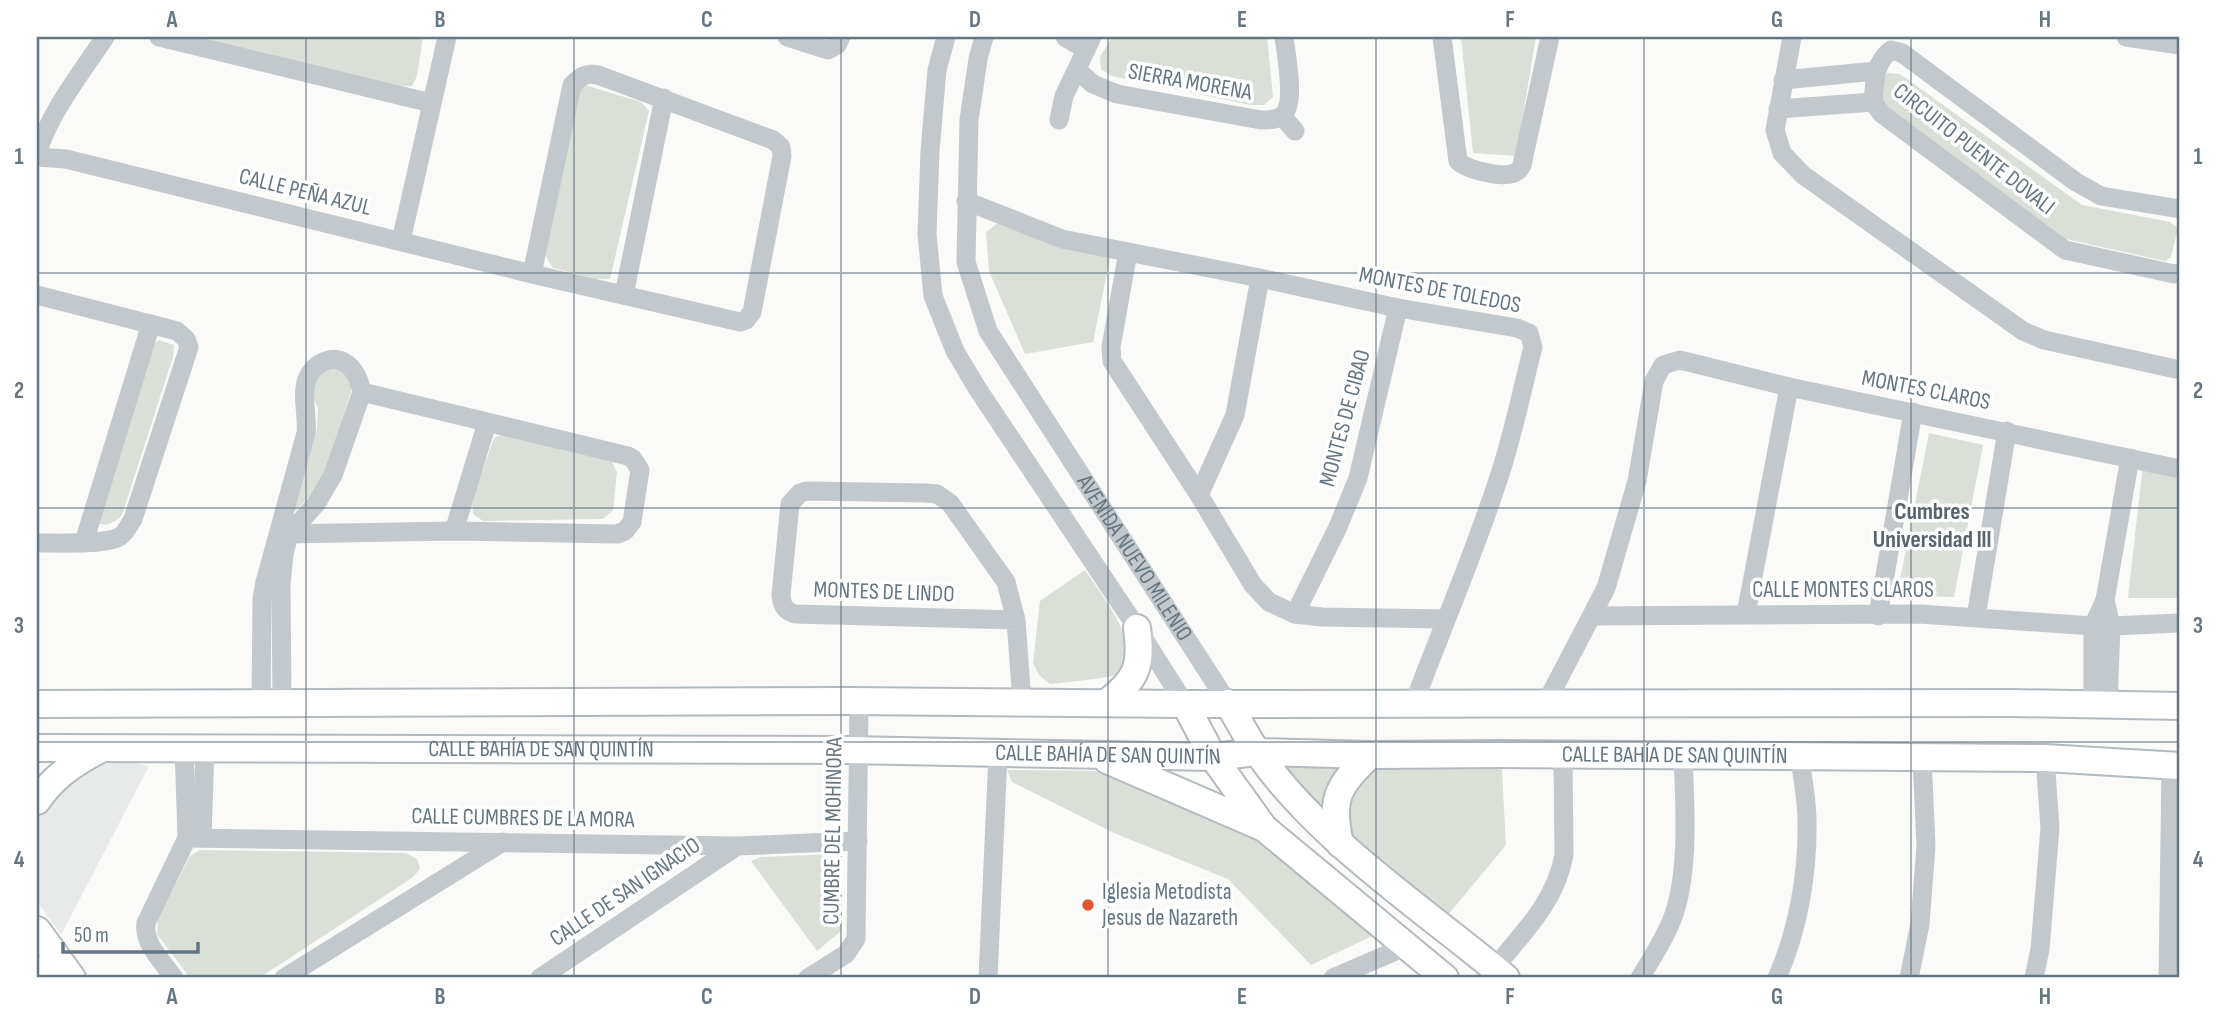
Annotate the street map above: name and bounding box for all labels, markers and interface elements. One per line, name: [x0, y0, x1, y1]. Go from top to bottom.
text: A: [166, 6, 179, 34]
text: B: [435, 6, 446, 34]
text: C: [701, 6, 713, 34]
text: D: [969, 6, 981, 34]
text: E: [1237, 6, 1247, 34]
text: F: [1505, 6, 1515, 34]
text: G: [1771, 6, 1783, 34]
text: H: [2039, 6, 2051, 34]
street label: SIERRA MORENA: [1126, 57, 1254, 107]
street label: CIRCUITO PUENTE DOVALI: [1888, 77, 2060, 221]
text: 1: [14, 143, 24, 171]
text: 1: [2193, 143, 2203, 171]
street label: CALLE PEÑA AZUL: [236, 162, 374, 222]
street label: MONTES DE TOLEDOS: [1357, 261, 1523, 319]
street label: MONTES DE CIBAO: [1313, 347, 1377, 489]
street label: MONTES CLAROS: [1859, 364, 1993, 416]
text: 2: [14, 377, 24, 405]
text: 2: [2193, 377, 2203, 405]
street label: AVENIDA NUEVO MILENIO: [1070, 469, 1198, 646]
district label: Cumbres Universidad lll: [1873, 497, 1991, 554]
street label: MONTES DE LINDO: [813, 576, 955, 608]
street label: CALLE MONTES CLAROS: [1752, 576, 1934, 604]
text: 3: [14, 612, 24, 640]
text: 3: [2193, 612, 2203, 640]
street label: CALLE BAHÍA DE SAN QUINTÍN: [428, 735, 654, 764]
street label: CUMBRE DEL MOHINORA: [817, 737, 849, 925]
street label: CALLE BAHÍA DE SAN QUINTÍN: [995, 739, 1222, 771]
street label: CALLE BAHÍA DE SAN QUINTÍN: [1562, 740, 1788, 770]
street label: CALLE CUMBRES DE LA MORA: [411, 802, 635, 834]
street label: CALLE DE SAN IGNACIO: [544, 831, 706, 953]
text: 4: [14, 846, 25, 874]
text: 4: [2193, 846, 2204, 874]
place label: Iglesia Metodista Jesus de Nazareth: [1101, 878, 1238, 932]
marker: Iglesia Metodista Jesus de Nazareth: [1080, 897, 1096, 913]
scale bar: [63, 910, 198, 954]
text: 50 m: [74, 923, 109, 948]
text: A: [166, 983, 179, 1011]
text: B: [435, 983, 446, 1011]
text: C: [701, 983, 713, 1011]
text: D: [969, 983, 981, 1011]
text: E: [1237, 983, 1247, 1011]
text: F: [1505, 983, 1515, 1011]
text: G: [1771, 983, 1783, 1011]
text: H: [2039, 983, 2051, 1011]

